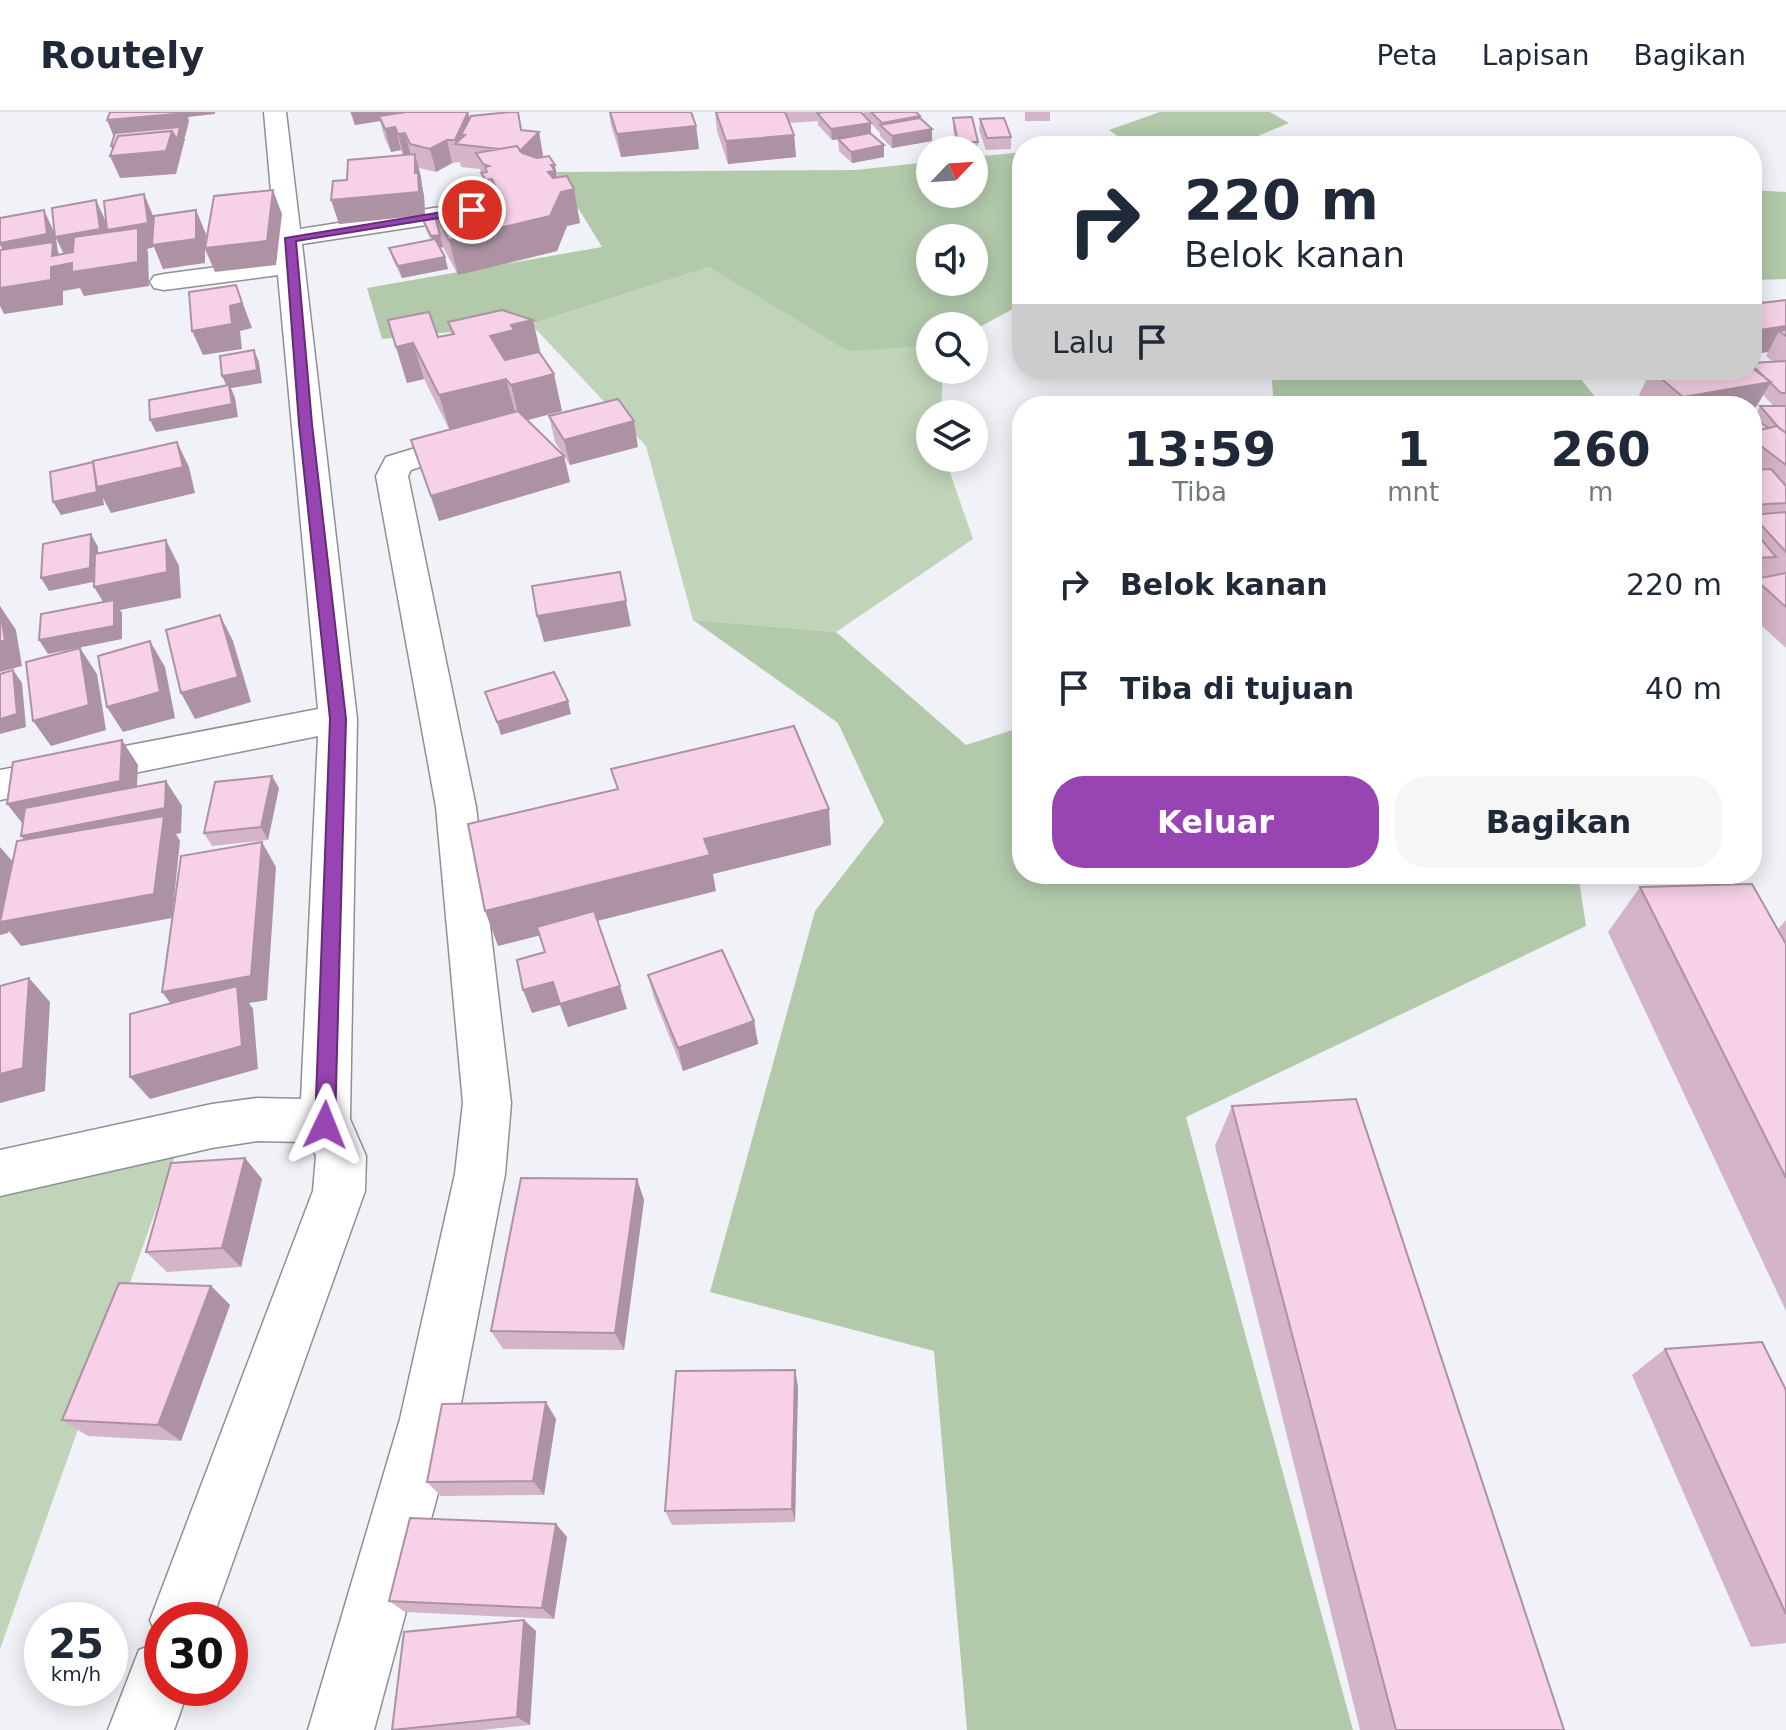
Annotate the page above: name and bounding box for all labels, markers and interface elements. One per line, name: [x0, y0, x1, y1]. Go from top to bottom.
text: Routely: [40, 33, 204, 77]
text: Peta: [1376, 39, 1438, 72]
text: Lapisan: [1482, 39, 1589, 72]
text: Bagikan: [1633, 39, 1746, 72]
north arrow: [916, 136, 988, 208]
map controls: [916, 136, 988, 472]
text: 220 m: [1184, 167, 1379, 232]
icon: right: [1052, 168, 1156, 272]
pin: [438, 176, 506, 244]
icon: arrive: [450, 188, 494, 232]
button: sound: [916, 224, 988, 296]
text: Belok kanan: [1184, 234, 1405, 275]
button: search: [916, 312, 988, 384]
icon: arrive: [1130, 320, 1174, 364]
text: Lalu: [1052, 325, 1114, 360]
button: layers: [916, 400, 988, 472]
text: 13:59: [1123, 421, 1276, 477]
text: 1: [1397, 421, 1430, 477]
text: 260: [1551, 421, 1651, 477]
text: Tiba: [1172, 477, 1227, 507]
text: mnt: [1387, 477, 1439, 507]
text: m: [1588, 477, 1613, 507]
icon: right: [1052, 562, 1096, 606]
text: Belok kanan: [1120, 567, 1328, 602]
text: 220 m: [1626, 567, 1722, 602]
icon: arrive: [1052, 666, 1096, 710]
text: Tiba di tujuan: [1120, 671, 1354, 706]
text: 40 m: [1645, 671, 1722, 706]
button: Keluar: [1052, 776, 1379, 868]
button: Bagikan: [1395, 776, 1722, 868]
position arrow: [283, 1083, 367, 1167]
speed limit sign: 30: [144, 1602, 248, 1706]
text: 25: [48, 1621, 104, 1667]
text: km/h: [51, 1662, 101, 1686]

